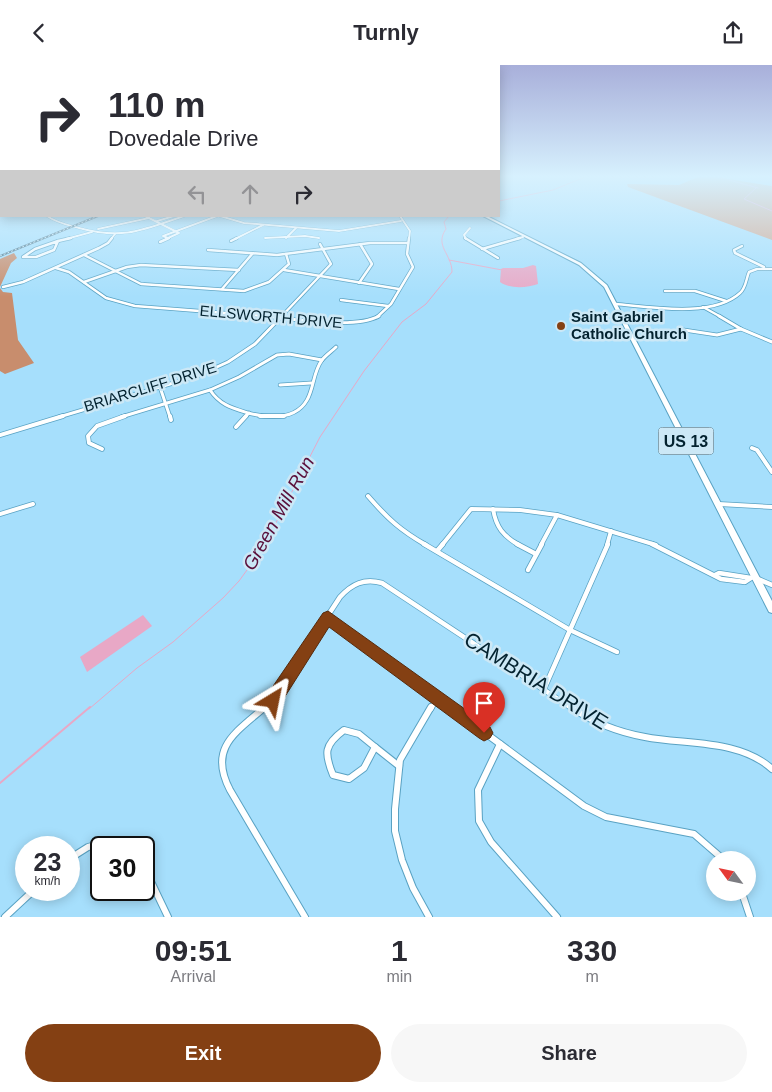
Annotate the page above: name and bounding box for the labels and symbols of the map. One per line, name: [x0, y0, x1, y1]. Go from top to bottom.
street label: ELLSWORTH DRIVE: [199, 302, 343, 331]
place label: Saint Gabriel Catholic Church: [571, 308, 687, 342]
marker: Saint Gabriel Catholic Church: [555, 320, 567, 332]
street label: BRIARCLIFF DRIVE: [82, 358, 218, 415]
road number: US 13: [658, 427, 714, 455]
water label: Green Mill Run: [239, 453, 318, 574]
street label: CAMBRIA DRIVE: [460, 627, 612, 734]
position arrow: [246, 674, 298, 726]
pin: [463, 682, 505, 733]
speed limit sign: 30: [90, 836, 155, 901]
north arrow: [706, 851, 756, 901]

